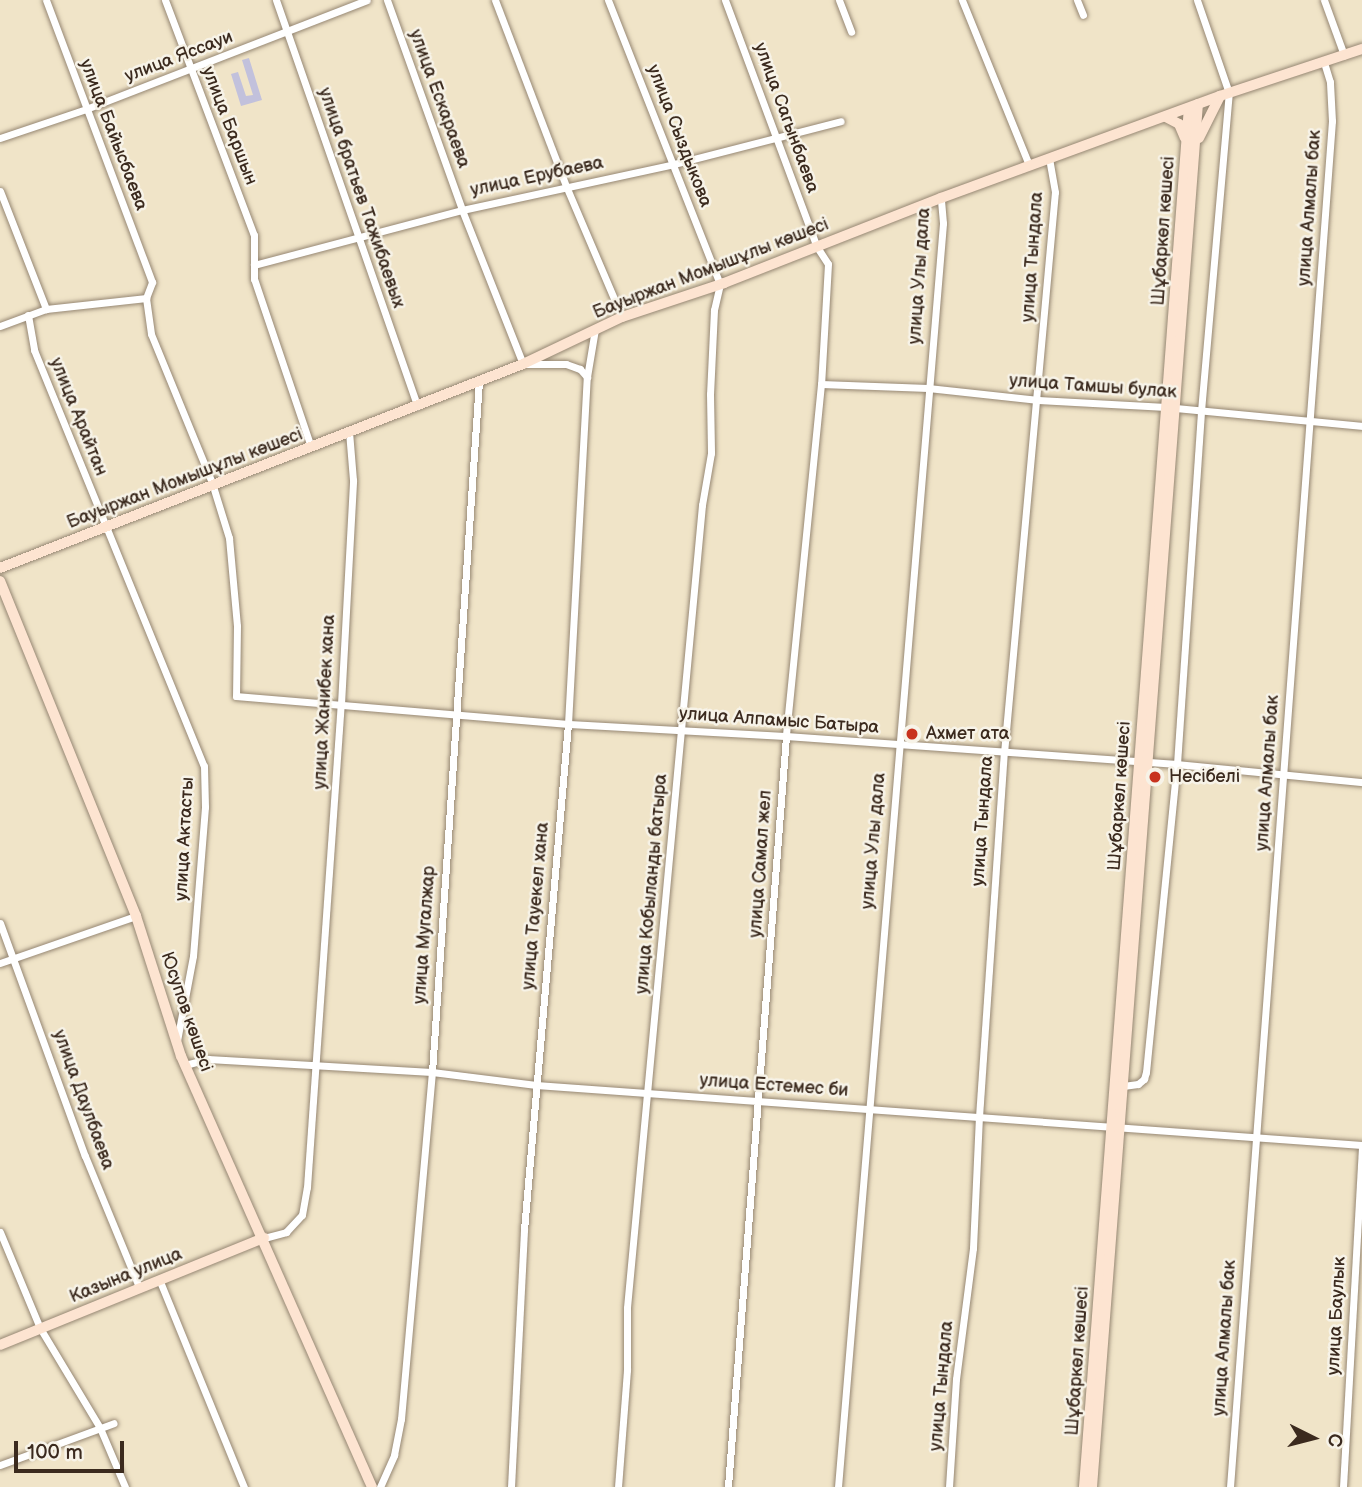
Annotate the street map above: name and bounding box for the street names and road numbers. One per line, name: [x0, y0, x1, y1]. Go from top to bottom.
street label: улица Яссауи: [122, 27, 236, 87]
street label: улица Ескараева: [404, 27, 474, 171]
street label: улица Сагынбаева: [749, 40, 823, 196]
street label: улица Байысбаева: [74, 56, 152, 214]
street label: улица Сыздыкова: [642, 62, 716, 210]
street label: улица Баршын: [197, 64, 261, 188]
street label: улица братьев Тажибаевых: [313, 85, 409, 311]
street label: улица Алмалы бак: [1294, 129, 1326, 287]
street label: улица Ерубаева: [469, 152, 605, 202]
street label: Шұбаркөл көшесі: [1148, 156, 1180, 306]
street label: улица Тындала: [1018, 191, 1048, 323]
street label: улица Улы дала: [904, 207, 936, 345]
street label: Бауыржан Момышұлы көшесі: [590, 214, 832, 324]
street label: улица Арайтан: [44, 355, 112, 479]
street label: улица Тамшы булак: [1008, 370, 1178, 404]
street label: Бауыржан Момышұлы көшесі: [64, 424, 306, 534]
street label: улица Жанибек хана: [310, 614, 340, 790]
street label: улица Алмалы бак: [1252, 694, 1284, 852]
street label: улица Алпамыс Батыра: [678, 703, 880, 739]
street label: Шұбаркөл көшесі: [1104, 721, 1136, 871]
street label: улица Тындала: [968, 755, 998, 887]
street label: улица Улы дала: [857, 772, 891, 910]
street label: улица Кобыланды батыра: [632, 773, 672, 995]
street label: улица Актасты: [171, 777, 199, 901]
street label: улица Самал жел: [745, 790, 777, 938]
street label: улица Тауекел хана: [518, 821, 554, 991]
street label: улица Мугалжар: [409, 865, 441, 1005]
street label: Юсупов көшесі: [155, 949, 217, 1075]
street label: улица Даулбаева: [48, 1027, 118, 1173]
street label: улица Естемес би: [699, 1070, 849, 1102]
street label: Казына улица: [67, 1244, 185, 1308]
street label: улица Баулык: [1323, 1256, 1351, 1376]
street label: улица Алмалы бак: [1209, 1259, 1241, 1417]
street label: Шұбаркөл көшесі: [1062, 1286, 1094, 1436]
street label: улица Тындала: [926, 1320, 958, 1452]

